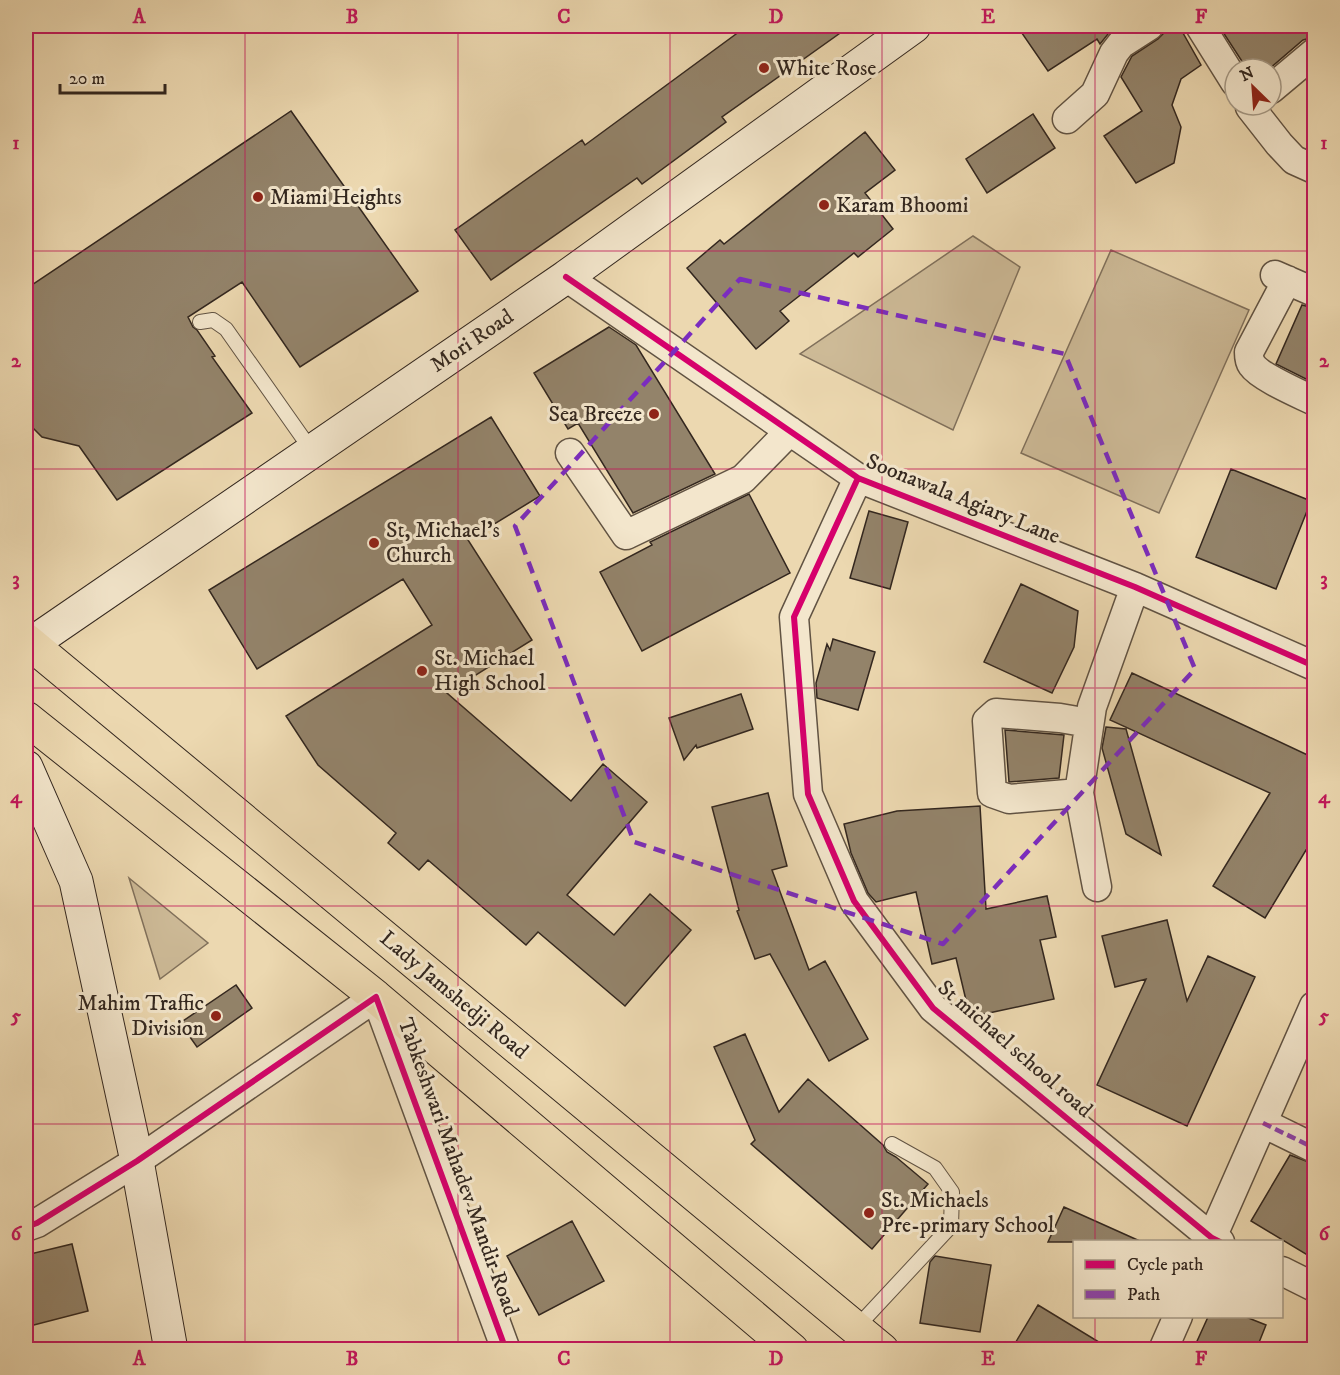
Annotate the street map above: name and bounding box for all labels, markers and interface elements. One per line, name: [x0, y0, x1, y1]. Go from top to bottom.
text: A: [132, 5, 147, 30]
text: B: [346, 5, 358, 30]
text: C: [557, 5, 571, 30]
text: D: [769, 5, 784, 30]
text: E: [981, 5, 995, 30]
text: F: [1195, 5, 1208, 30]
place label: White Rose: [775, 55, 876, 82]
scale bar: [60, 57, 165, 95]
north arrow: [1223, 57, 1283, 117]
marker: White Rose: [757, 61, 771, 75]
text: N: [1237, 62, 1257, 86]
text: 20 m: [69, 68, 105, 90]
text: 1: [12, 131, 20, 156]
text: 1: [1320, 131, 1328, 156]
place label: Miami Heights: [270, 184, 401, 211]
marker: Miami Heights: [251, 190, 265, 204]
place label: Karam Bhoomi: [836, 192, 968, 219]
marker: Karam Bhoomi: [817, 198, 831, 212]
street label: Mori Road: [425, 303, 519, 379]
text: 2: [11, 349, 22, 374]
text: 2: [1319, 349, 1330, 374]
place label: Sea Breeze: [548, 401, 642, 428]
marker: Sea Breeze: [647, 407, 661, 421]
street label: Soonawala Agiary Lane: [862, 448, 1064, 550]
place label: St, Michael's Church: [386, 517, 500, 569]
marker: St, Michael's Church: [367, 536, 381, 550]
text: 3: [12, 567, 20, 592]
text: 3: [1320, 567, 1328, 592]
place label: St. Michael High School: [434, 645, 546, 697]
marker: St. Michael High School: [415, 664, 429, 678]
text: 4: [10, 785, 23, 810]
text: 4: [1318, 785, 1331, 810]
street label: Lady Jamshedji Road: [374, 925, 534, 1065]
street label: St michael school road: [932, 974, 1098, 1124]
place label: Mahim Traffic Division: [78, 990, 205, 1042]
text: 5: [10, 1004, 21, 1029]
text: 5: [1318, 1004, 1329, 1029]
marker: Mahim Traffic Division: [209, 1009, 223, 1023]
street label: Tabkeshwari Mahadev Mandir Road: [391, 1014, 525, 1320]
place label: St. Michaels Pre-primary School: [881, 1187, 1055, 1239]
marker: St. Michaels Pre-primary School: [862, 1206, 876, 1220]
text: 6: [11, 1222, 23, 1247]
text: 6: [1319, 1222, 1331, 1247]
legend: [1073, 1240, 1283, 1318]
text: Cycle path: [1127, 1254, 1204, 1276]
text: Path: [1127, 1284, 1161, 1306]
text: A: [132, 1347, 147, 1372]
text: B: [346, 1347, 358, 1372]
text: C: [557, 1347, 571, 1372]
text: D: [769, 1347, 784, 1372]
text: E: [981, 1347, 995, 1372]
text: F: [1195, 1347, 1208, 1372]

